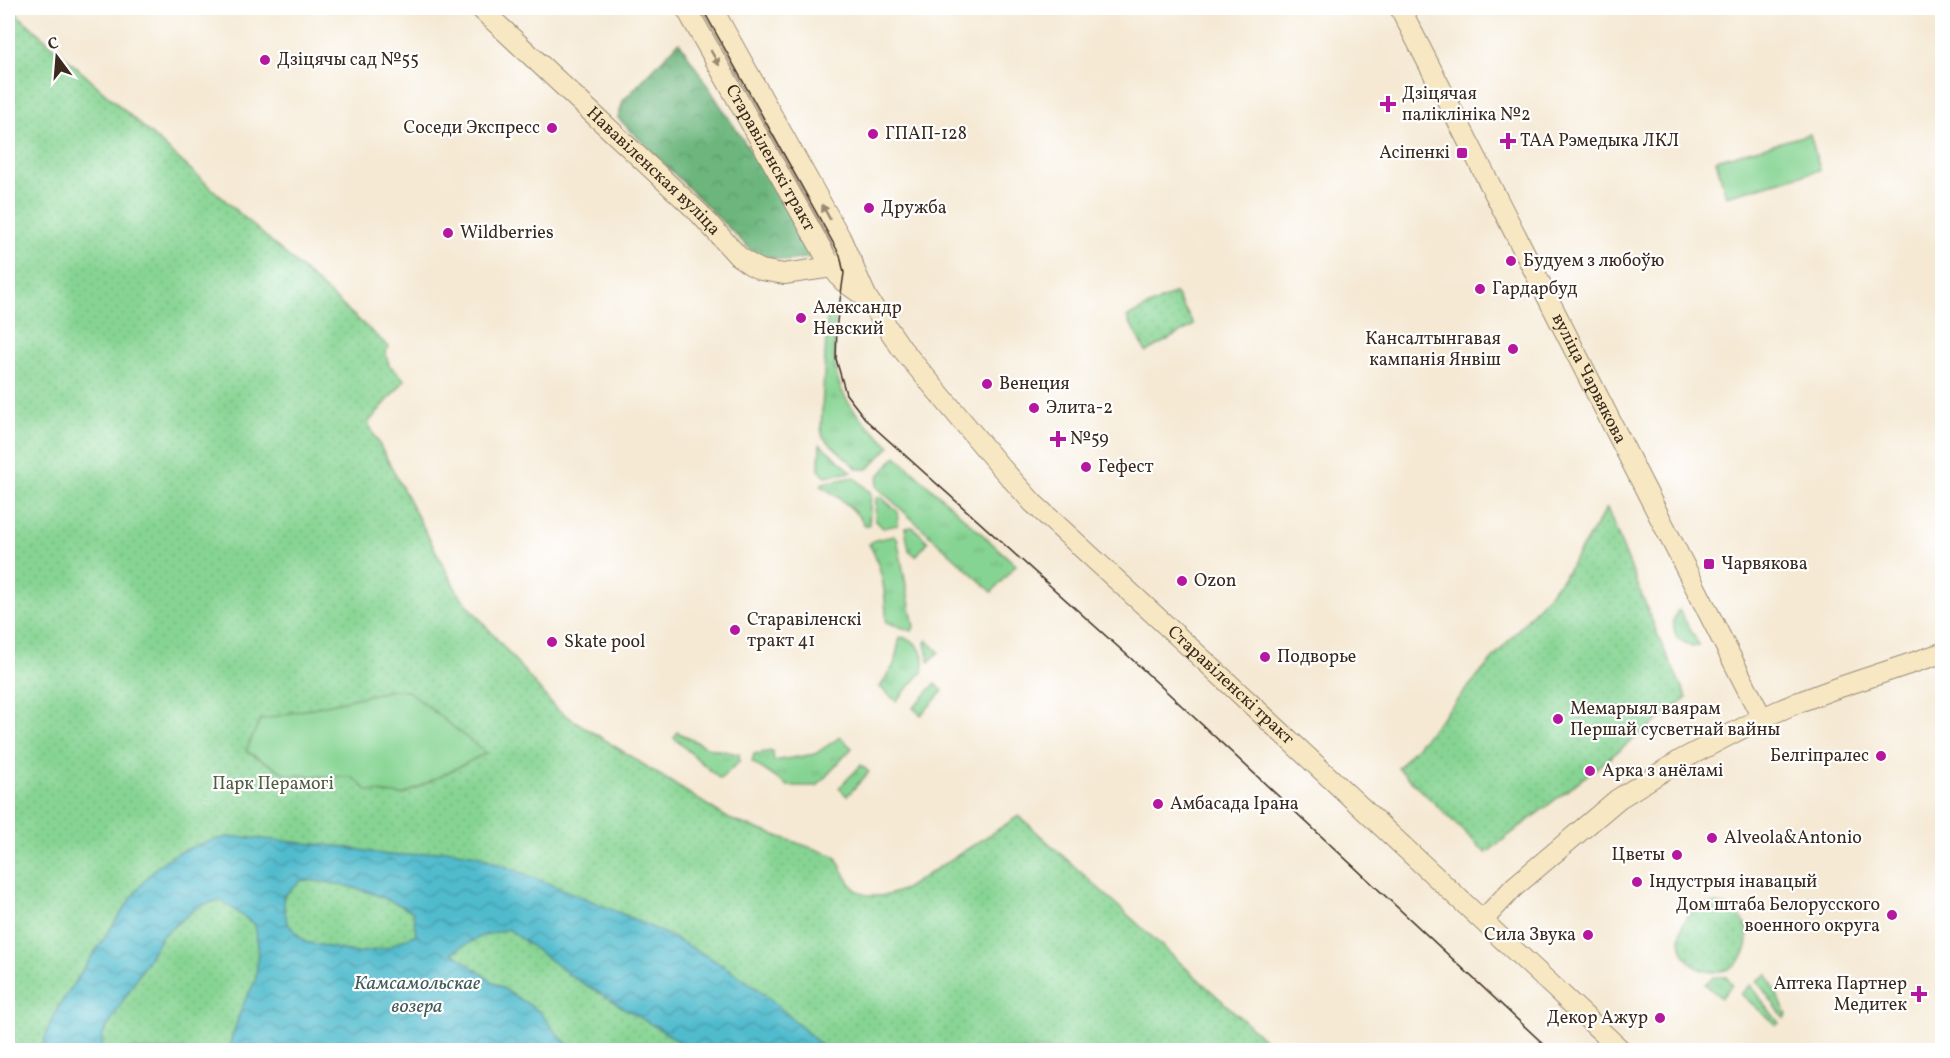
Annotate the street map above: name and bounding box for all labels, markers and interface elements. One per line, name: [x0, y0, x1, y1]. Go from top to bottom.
north arrow: [27, 27, 87, 87]
text: С: [45, 33, 61, 56]
place label: Дзіцячы сад №55: [277, 48, 419, 73]
one-way arrow: [710, 50, 720, 67]
marker: Дзіцячы сад №55: [258, 53, 272, 67]
street label: Старавіленскі тракт: [719, 80, 822, 236]
place label: Дзіцячая паліклініка №2: [1402, 82, 1531, 128]
marker: Дзіцячая паліклініка №2: [1379, 95, 1397, 113]
street label: Нававіленская вуліца: [581, 101, 726, 241]
place label: Соседи Экспресс: [404, 116, 540, 141]
marker: Соседи Экспресс: [545, 121, 559, 135]
place label: ГПАП-128: [885, 122, 967, 147]
marker: ГПАП-128: [866, 127, 880, 141]
place label: ТАА Рэмедыка ЛКЛ: [1520, 129, 1679, 154]
marker: ТАА Рэмедыка ЛКЛ: [1501, 134, 1515, 148]
place label: Асіпенкі: [1379, 141, 1450, 166]
marker: Асіпенкі: [1455, 146, 1469, 160]
place label: Дружба: [881, 196, 947, 221]
marker: Дружба: [862, 201, 876, 215]
one-way arrow: [821, 203, 831, 220]
place label: Wildberries: [460, 221, 554, 246]
marker: Wildberries: [441, 226, 455, 240]
place label: Будуем з любоўю: [1523, 249, 1664, 274]
marker: Будуем з любоўю: [1504, 254, 1518, 268]
place label: Гардарбуд: [1492, 277, 1577, 302]
marker: Гардарбуд: [1473, 282, 1487, 296]
place label: Александр Невский: [813, 296, 902, 342]
street label: вуліца Чарвякова: [1545, 309, 1633, 448]
marker: Александр Невский: [794, 311, 808, 325]
place label: Кансалтынгавая кампанія Янвіш: [1365, 327, 1501, 373]
marker: Кансалтынгавая кампанія Янвіш: [1506, 342, 1520, 356]
place label: Венеция: [999, 372, 1070, 397]
marker: Венеция: [980, 377, 994, 391]
place label: Элита-2: [1046, 396, 1113, 421]
marker: Элита-2: [1027, 401, 1041, 415]
place label: №59: [1070, 427, 1109, 452]
marker: №59: [1051, 432, 1065, 446]
place label: Гефест: [1098, 455, 1154, 480]
marker: Гефест: [1079, 460, 1093, 474]
place label: Чарвякова: [1721, 552, 1808, 577]
marker: Чарвякова: [1702, 557, 1716, 571]
place label: Ozon: [1194, 569, 1237, 594]
marker: Ozon: [1175, 574, 1189, 588]
place label: Старавіленскі тракт 41: [747, 608, 862, 654]
street label: Старавіленскі тракт: [1162, 620, 1300, 751]
marker: Старавіленскі тракт 41: [728, 623, 742, 637]
place label: Skate pool: [564, 630, 645, 655]
marker: Skate pool: [545, 635, 559, 649]
place label: Подворье: [1277, 645, 1356, 670]
marker: Подворье: [1258, 650, 1272, 664]
place label: Мемарыял ваярам Першай сусветнай вайны: [1570, 697, 1780, 743]
marker: Мемарыял ваярам Першай сусветнай вайны: [1551, 712, 1565, 726]
place label: Белгіпралес: [1770, 744, 1869, 769]
marker: Белгіпралес: [1874, 749, 1888, 763]
place label: Арка з анёламі: [1602, 759, 1724, 784]
marker: Арка з анёламі: [1583, 764, 1597, 778]
park label: Парк Перамогі: [212, 772, 334, 797]
place label: Амбасада Ірана: [1170, 792, 1299, 817]
marker: Амбасада Ірана: [1151, 797, 1165, 811]
place label: Alveola&Antonio: [1724, 826, 1862, 851]
marker: Alveola&Antonio: [1705, 831, 1719, 845]
place label: Цветы: [1612, 843, 1665, 868]
marker: Цветы: [1670, 848, 1684, 862]
place label: Індустрыя інавацый: [1649, 870, 1817, 895]
marker: Індустрыя інавацый: [1630, 875, 1644, 889]
place label: Дом штаба Белорусского военного округа: [1676, 893, 1880, 939]
marker: Дом штаба Белорусского военного округа: [1885, 908, 1899, 922]
place label: Сила Звука: [1484, 923, 1576, 948]
marker: Сила Звука: [1581, 928, 1595, 942]
water label: Камсамольскае возера: [354, 970, 481, 1021]
place label: Аптека Партнер Медитек: [1773, 972, 1907, 1018]
marker: Аптека Партнер Медитек: [1912, 987, 1926, 1001]
place label: Декор Ажур: [1547, 1006, 1648, 1031]
marker: Декор Ажур: [1653, 1011, 1667, 1025]

